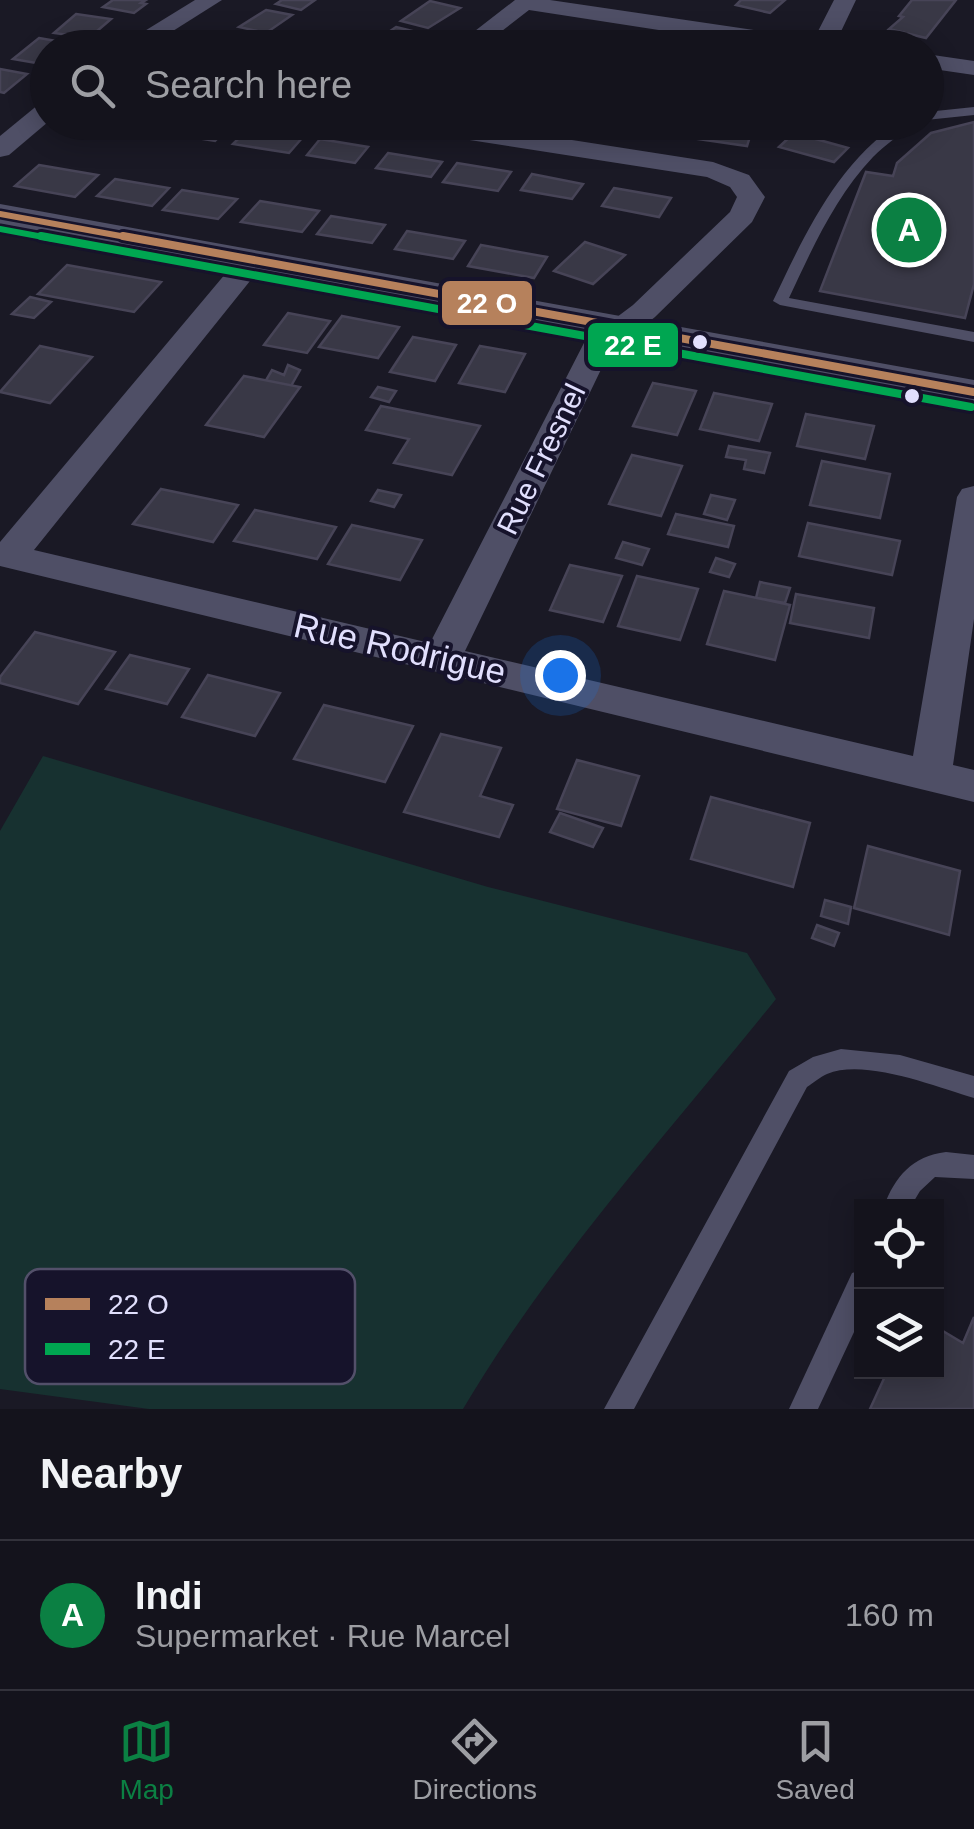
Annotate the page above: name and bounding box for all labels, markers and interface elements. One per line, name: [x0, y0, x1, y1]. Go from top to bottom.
search box: [30, 30, 944, 140]
icon: search: [65, 58, 120, 113]
text: Search here: [145, 64, 352, 106]
pin: A: [876, 192, 942, 268]
line badge: 22 O: [440, 279, 534, 327]
text: 22 O: [457, 288, 517, 319]
line badge: 22 E: [586, 321, 680, 369]
text: 22 E: [604, 330, 662, 361]
unlabelled marker: [690, 332, 710, 352]
street label: Rue Fresnel: [490, 378, 592, 540]
unlabelled marker: [902, 386, 922, 406]
street label: Rue Rodrigue: [290, 605, 510, 691]
your location: [535, 650, 586, 701]
map controls: [854, 1199, 944, 1379]
button: locate: [854, 1199, 944, 1289]
legend: [25, 1269, 355, 1384]
text: 22 O: [108, 1289, 169, 1320]
button: layers: [854, 1289, 944, 1379]
text: 22 E: [108, 1334, 166, 1365]
text: Nearby: [40, 1450, 182, 1497]
text: Indi: [135, 1575, 203, 1617]
text: A: [61, 1597, 84, 1633]
text: 160 m: [845, 1597, 934, 1633]
text: Supermarket · Rue Marcel: [135, 1618, 510, 1654]
tab: Map: [119, 1714, 174, 1806]
tab: Directions: [413, 1714, 537, 1806]
tab: Saved: [775, 1714, 855, 1806]

